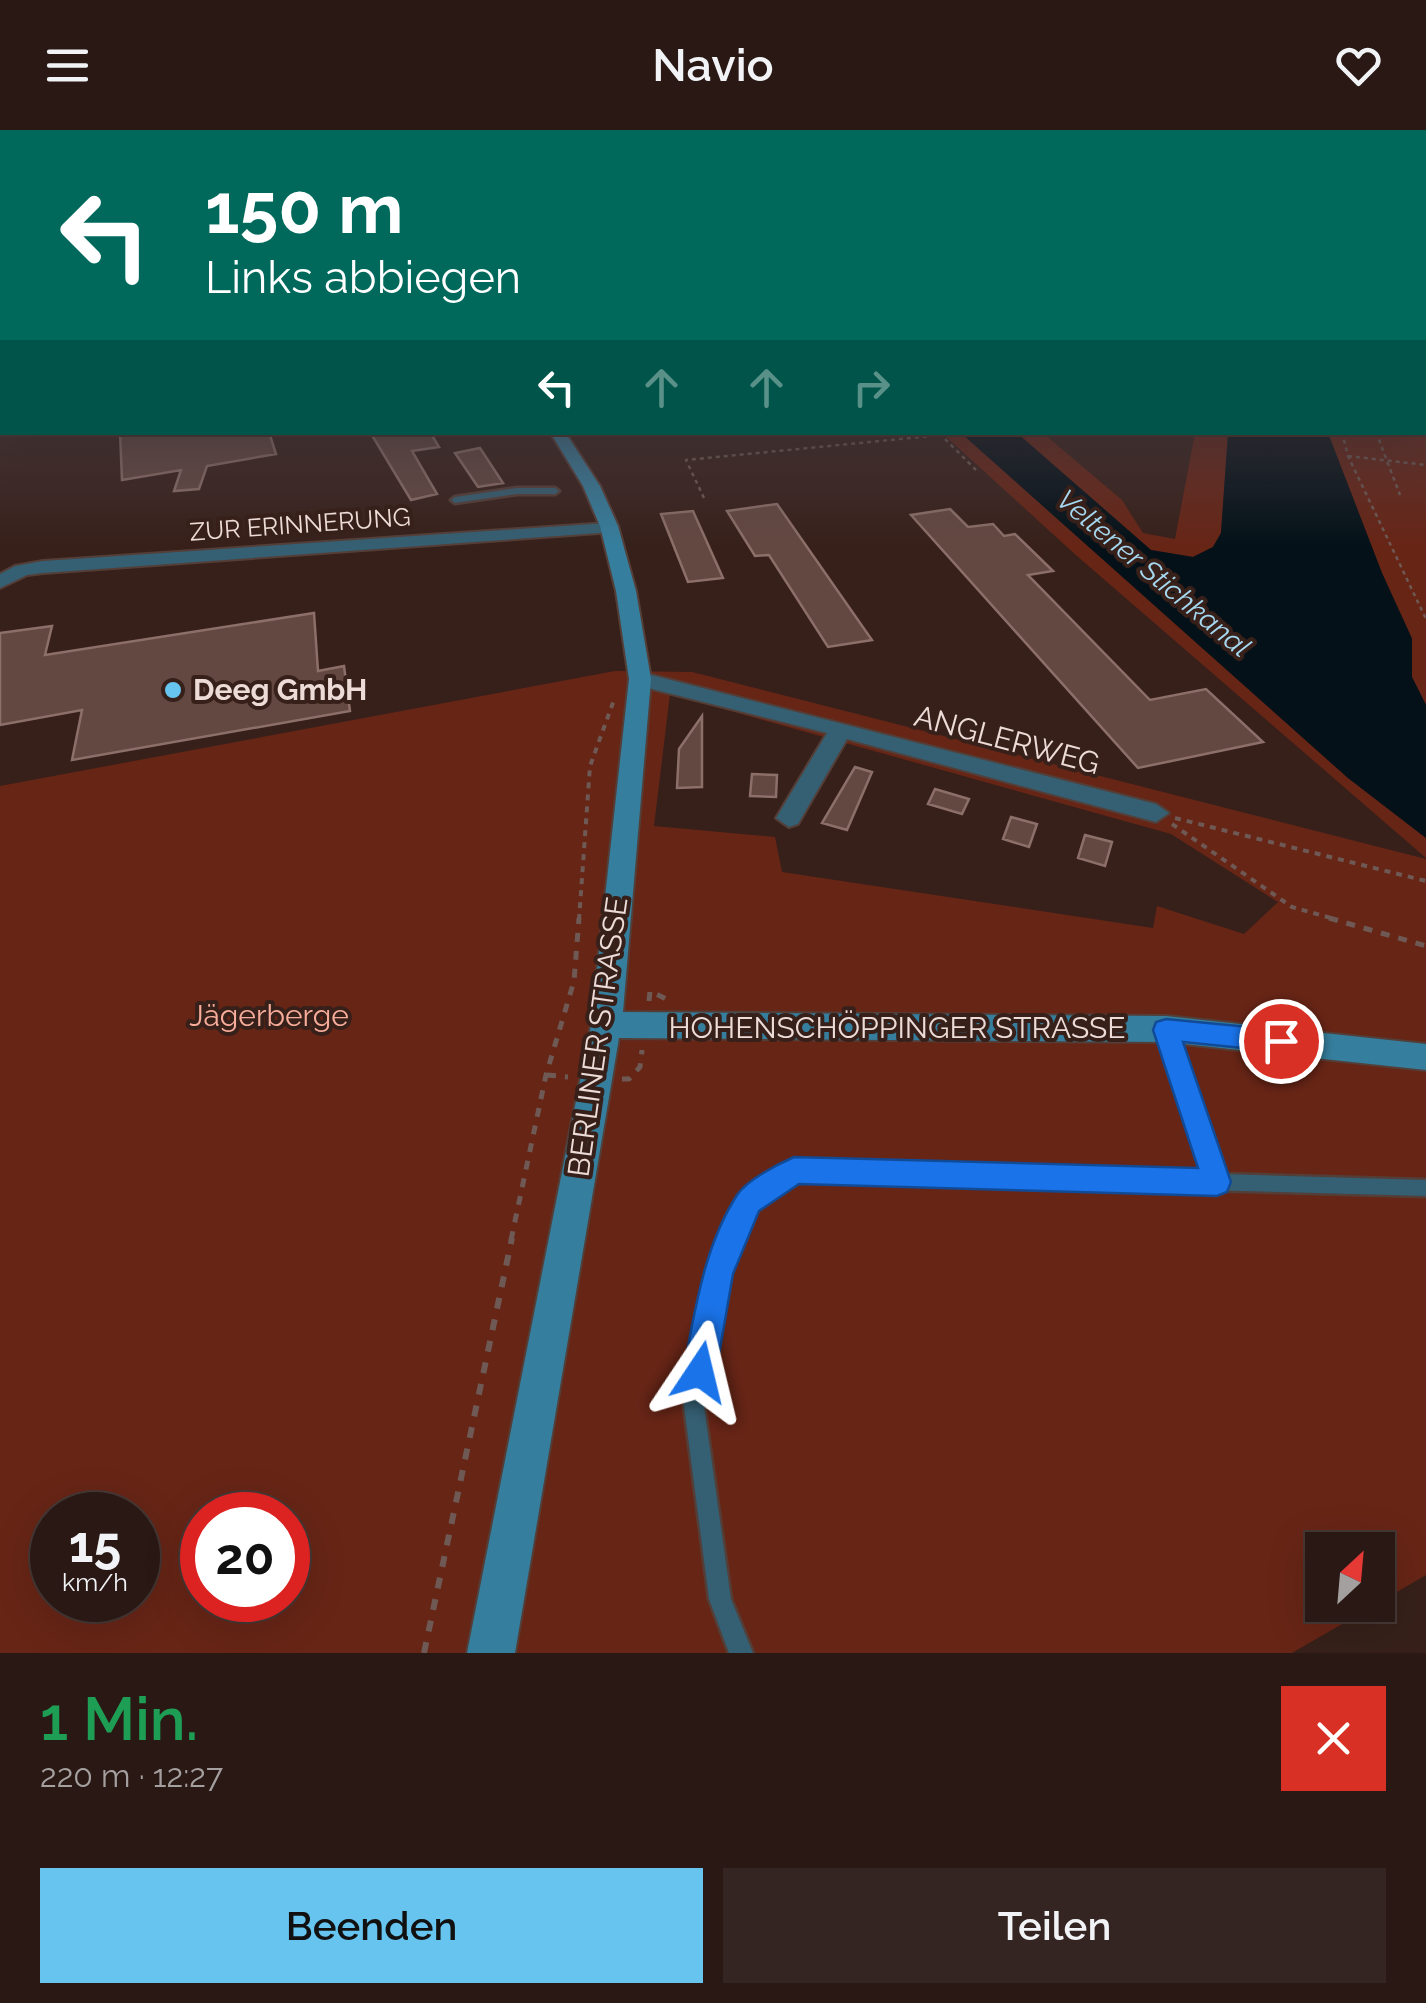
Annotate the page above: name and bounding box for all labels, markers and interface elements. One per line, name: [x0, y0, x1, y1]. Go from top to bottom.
icon: menu: [40, 38, 95, 93]
icon: heart: [1331, 38, 1386, 93]
text: Navio: [652, 39, 774, 92]
text: 150 m: [205, 167, 403, 249]
icon: left: [40, 170, 170, 300]
text: Links abbiegen: [205, 251, 521, 304]
icon: left: [529, 360, 584, 415]
icon: ahead: [634, 360, 689, 415]
icon: ahead: [739, 360, 794, 415]
icon: right: [844, 360, 899, 415]
water label: Veltener Stichkanal: [1050, 483, 1257, 664]
street label: ZUR ERINNERUNG: [189, 501, 411, 547]
place label: Deeg GmbH: [193, 672, 367, 707]
marker: Deeg GmbH: [162, 679, 184, 701]
street label: ANGLERWEG: [911, 698, 1104, 781]
street label: BERLINER STRASSE: [561, 895, 634, 1179]
park label: Jägerberge: [189, 998, 349, 1033]
pin: [1239, 999, 1324, 1084]
street label: HOHENSCHÖPPINGER STRASSE: [668, 1010, 1126, 1045]
icon: arrive: [1254, 1014, 1309, 1069]
position arrow: [648, 1320, 752, 1424]
speed limit sign: 20: [180, 1492, 310, 1622]
text: 15: [69, 1515, 121, 1574]
north arrow: [1305, 1532, 1395, 1622]
map controls: [1305, 1532, 1395, 1622]
text: km/h: [62, 1567, 128, 1597]
text: 1 Min.: [40, 1684, 198, 1754]
button: close: [1281, 1686, 1386, 1791]
text: 220 m · 12:27: [40, 1757, 223, 1794]
button: Beenden: [40, 1868, 703, 1983]
button: Teilen: [723, 1868, 1386, 1983]

